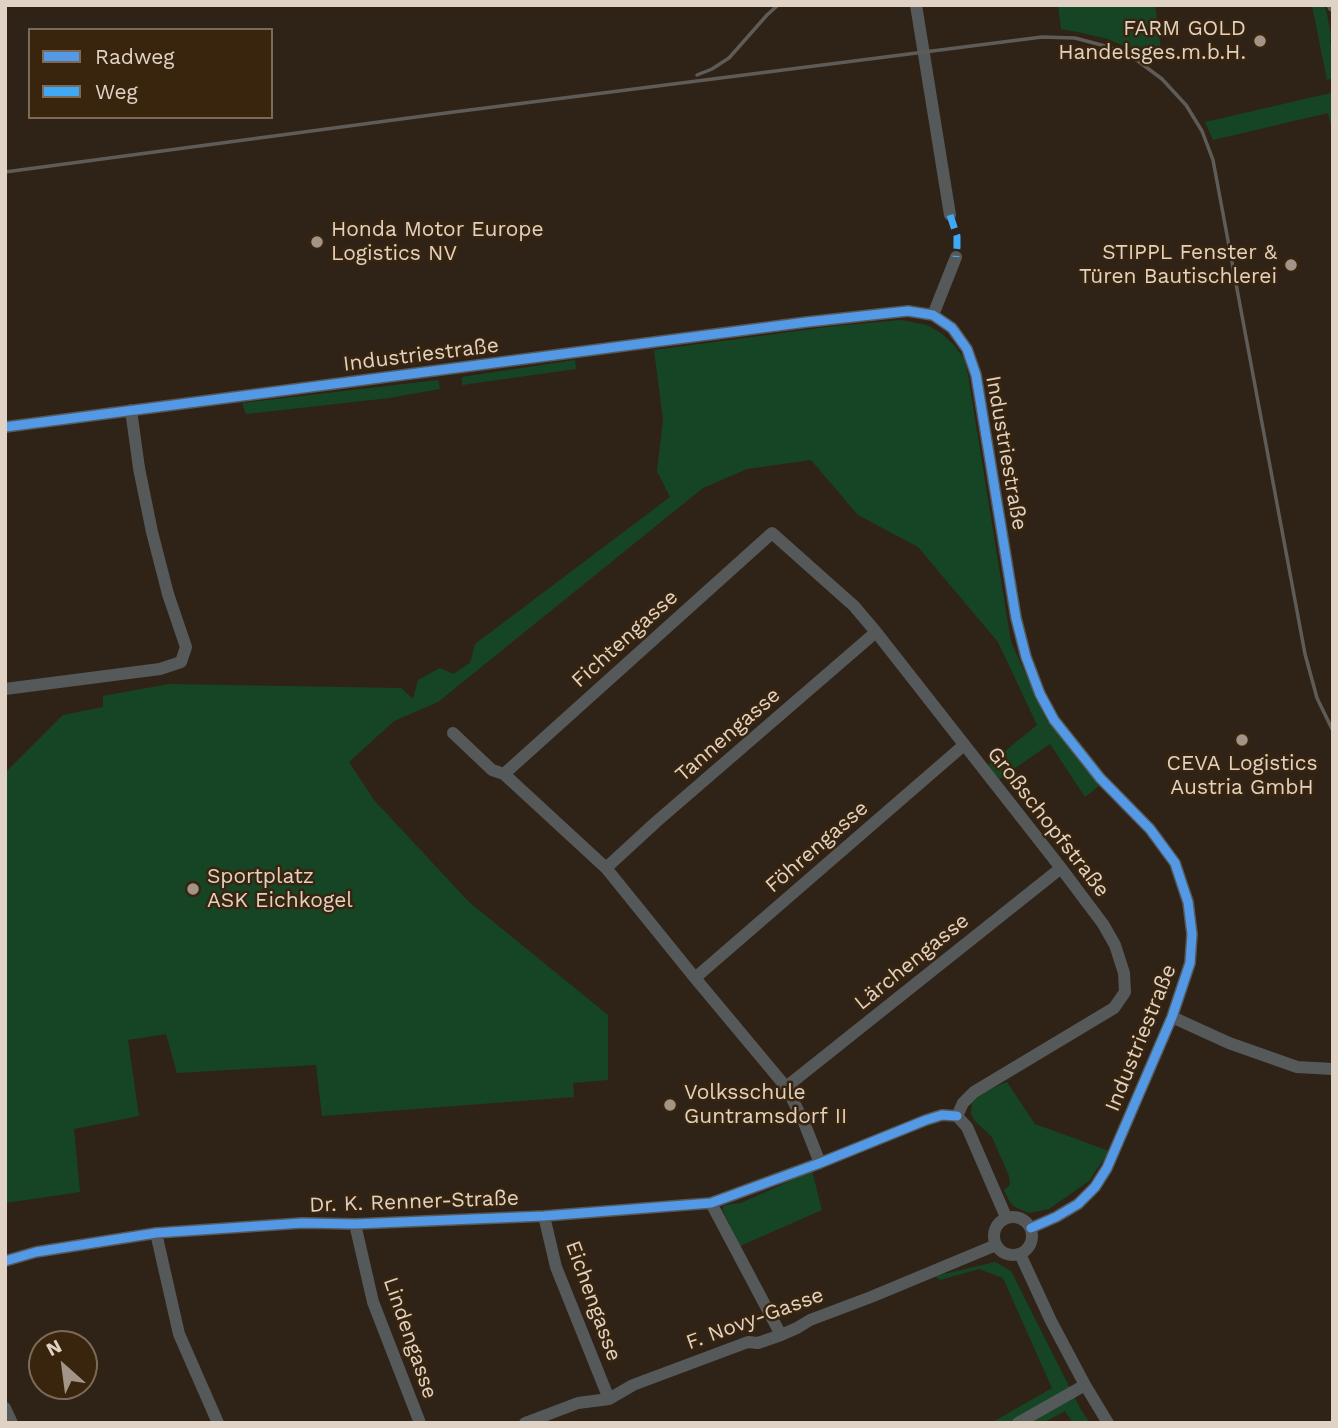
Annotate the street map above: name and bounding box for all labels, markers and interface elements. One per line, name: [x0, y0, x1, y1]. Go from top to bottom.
place label: FARM GOLD Handelsges.m.b.H.: [1058, 16, 1246, 66]
legend: [28, 28, 273, 119]
marker: FARM GOLD Handelsges.m.b.H.: [1252, 33, 1268, 49]
text: Radweg: [95, 44, 175, 69]
text: Weg: [95, 79, 138, 104]
place label: Honda Motor Europe Logistics NV: [331, 217, 544, 267]
marker: Honda Motor Europe Logistics NV: [309, 234, 325, 250]
place label: STIPPL Fenster & Türen Bautischlerei: [1079, 240, 1277, 290]
marker: STIPPL Fenster & Türen Bautischlerei: [1283, 257, 1299, 273]
street label: Industriestraße: [342, 333, 500, 377]
street label: Industriestraße: [980, 374, 1032, 532]
street label: Fichtengasse: [567, 585, 683, 693]
street label: Tannengasse: [670, 683, 786, 787]
marker: CEVA Logistics Austria GmbH: [1234, 732, 1250, 748]
street label: Großschopfstraße: [982, 742, 1114, 902]
place label: CEVA Logistics Austria GmbH: [1166, 751, 1318, 801]
street label: Föhrengasse: [760, 796, 874, 898]
place label: Sportplatz ASK Eichkogel: [207, 864, 353, 914]
marker: Sportplatz ASK Eichkogel: [185, 881, 201, 897]
street label: Lärchengasse: [850, 908, 974, 1016]
street label: Industriestraße: [1100, 961, 1182, 1115]
place label: Volksschule Guntramsdorf II: [684, 1080, 847, 1130]
marker: Volksschule Guntramsdorf II: [662, 1097, 678, 1113]
street label: Dr. K. Renner-Straße: [309, 1186, 519, 1218]
street label: Eichengasse: [560, 1237, 626, 1365]
street label: Lindengasse: [377, 1274, 443, 1402]
street label: F. Novy-Gasse: [683, 1282, 827, 1356]
north arrow: [28, 1330, 98, 1400]
text: N: [42, 1334, 65, 1361]

